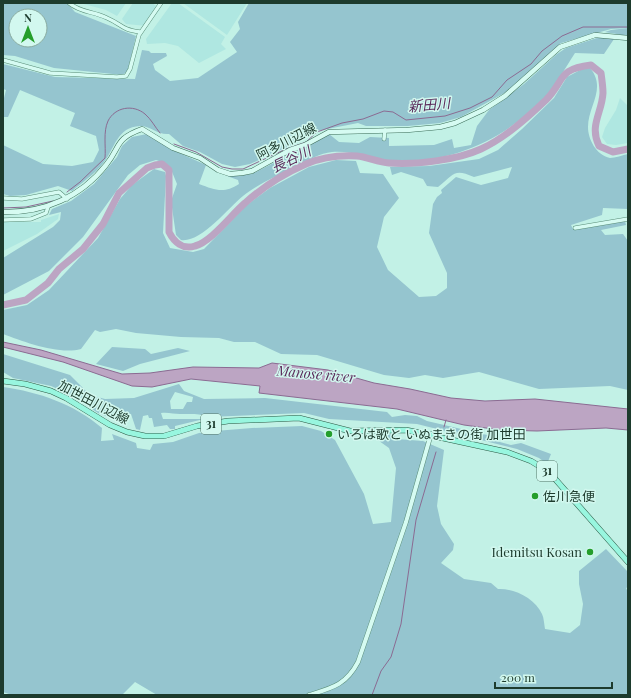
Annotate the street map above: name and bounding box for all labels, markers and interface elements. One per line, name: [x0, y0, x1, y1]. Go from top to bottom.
north arrow: [8, 8, 48, 48]
text: N: [24, 10, 32, 25]
water label: 新田川: [407, 93, 453, 116]
street label: 阿多川辺線: [253, 118, 319, 163]
water label: 長谷川: [268, 140, 316, 176]
water label: Manose river: [275, 361, 357, 386]
street label: 加世田川辺線: [56, 376, 133, 427]
road number: 31: [201, 414, 221, 434]
place label: いろは歌と いぬまきの街 加世田: [337, 425, 525, 442]
marker: いろは歌と いぬまきの街 加世田: [324, 429, 334, 439]
road number: 31: [537, 461, 557, 481]
place label: 佐川急便: [543, 487, 595, 504]
marker: 佐川急便: [530, 491, 540, 501]
place label: Idemitsu Kosan: [491, 543, 582, 560]
marker: Idemitsu Kosan: [585, 547, 595, 557]
scale bar: [495, 664, 612, 690]
text: 200 m: [501, 669, 535, 685]

